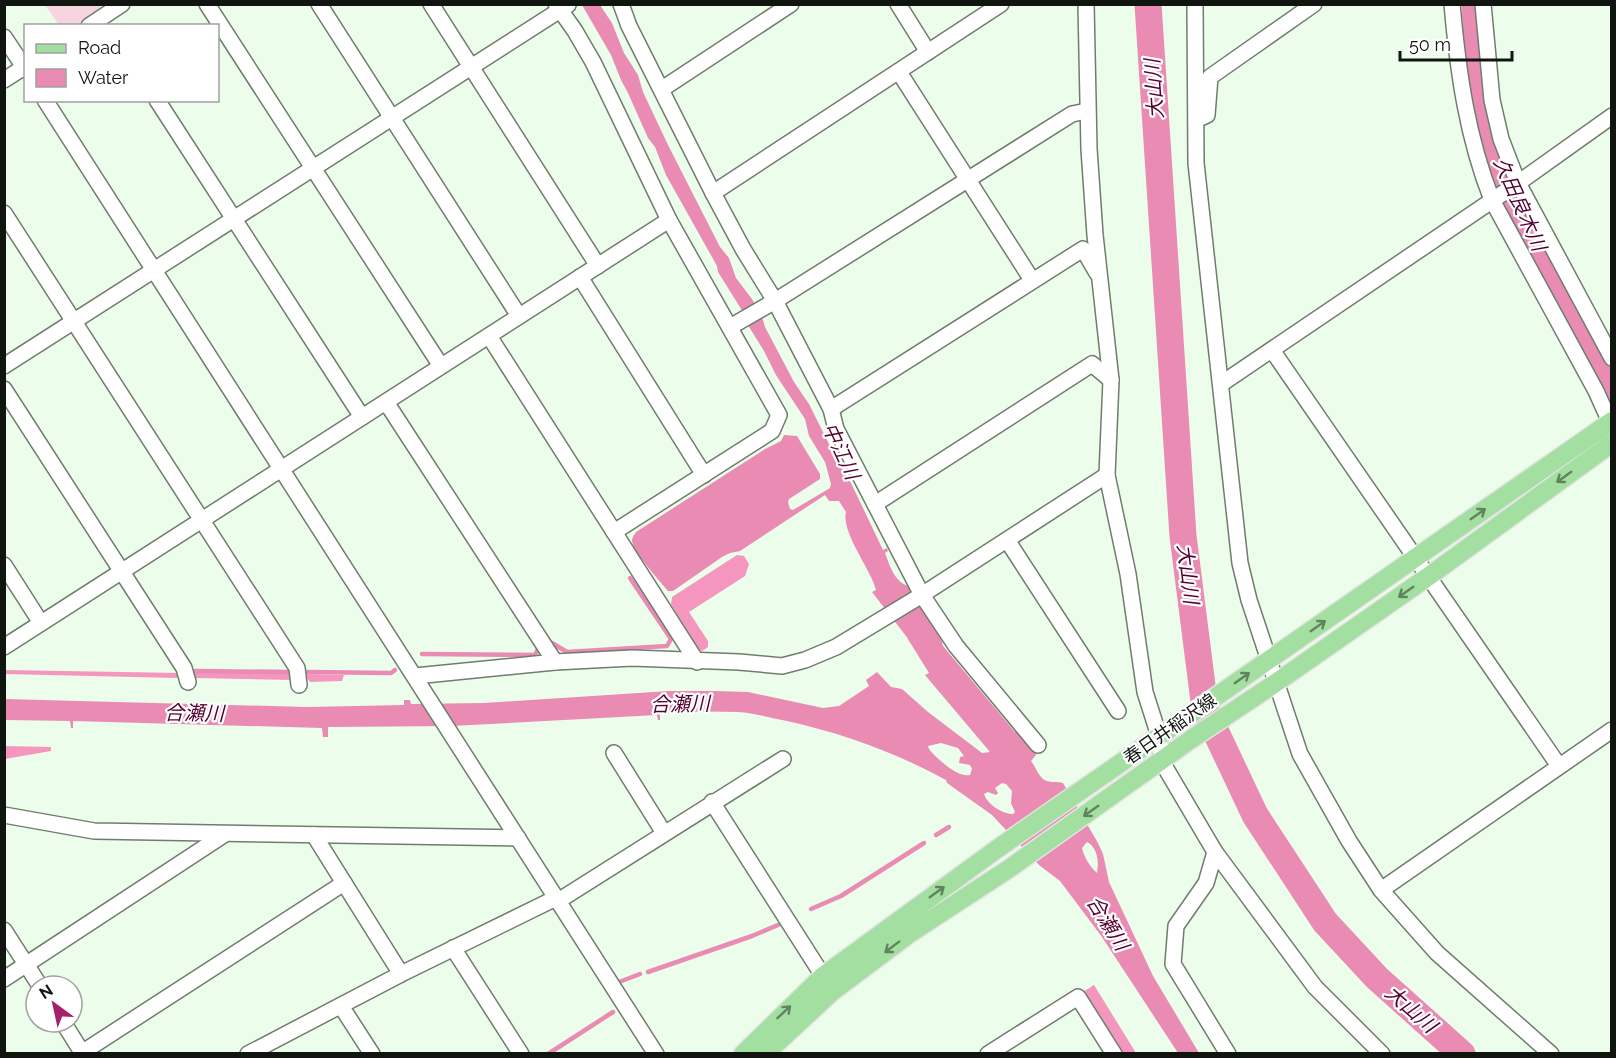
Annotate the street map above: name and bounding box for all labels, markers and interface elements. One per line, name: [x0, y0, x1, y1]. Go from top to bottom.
legend: [24, 24, 219, 102]
scale bar: [1400, 24, 1512, 62]
text: 50 m: [1409, 34, 1451, 55]
text: Road: [78, 37, 121, 58]
water label: 大山川: [1140, 56, 1168, 120]
text: Water: [78, 67, 129, 88]
water label: 久田良木川: [1489, 153, 1552, 256]
water label: 中江川: [817, 419, 865, 485]
one-way arrow: [1557, 471, 1573, 483]
one-way arrow: [1469, 508, 1485, 520]
water label: 大山川: [1172, 543, 1204, 607]
one-way arrow: [1399, 585, 1415, 598]
one-way arrow: [1309, 620, 1325, 632]
one-way arrow: [1233, 672, 1249, 684]
street label: 春日井稲沢線: [1119, 689, 1220, 768]
water label: 合瀬川: [650, 691, 712, 717]
water label: 合瀬川: [164, 700, 226, 726]
one-way arrow: [1084, 805, 1100, 817]
one-way arrow: [929, 886, 945, 898]
water label: 合瀬川: [1082, 891, 1135, 956]
one-way arrow: [884, 941, 900, 953]
north arrow: [24, 974, 84, 1034]
water label: 大山川: [1380, 980, 1443, 1039]
text: N: [36, 981, 56, 1003]
one-way arrow: [777, 1005, 792, 1020]

